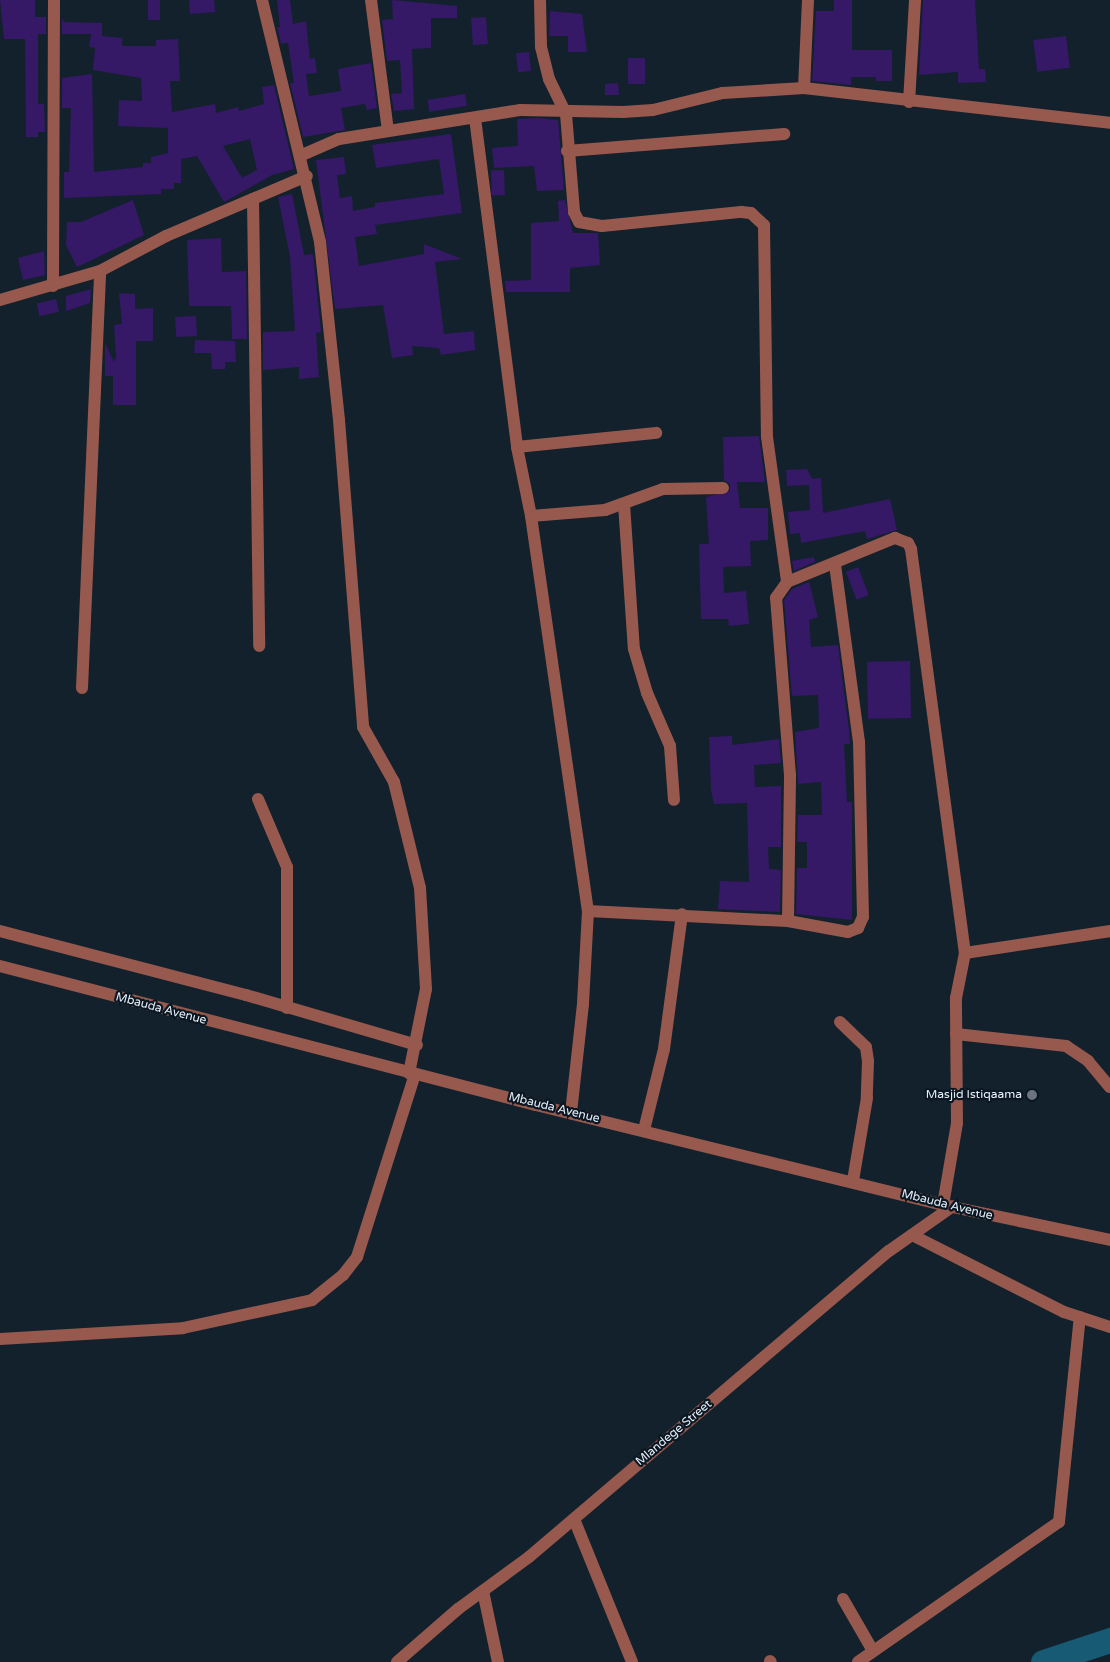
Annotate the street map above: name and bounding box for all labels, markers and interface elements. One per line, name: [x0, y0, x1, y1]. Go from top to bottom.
street label: Mbauda Avenue: [114, 990, 208, 1028]
place label: Masjid Istiqaama: [926, 1088, 1022, 1102]
marker: Masjid Istiqaama: [1026, 1089, 1038, 1101]
street label: Mbauda Avenue: [507, 1090, 601, 1126]
street label: Mbauda Avenue: [900, 1187, 994, 1223]
street label: Mlandege Street: [633, 1397, 715, 1469]

